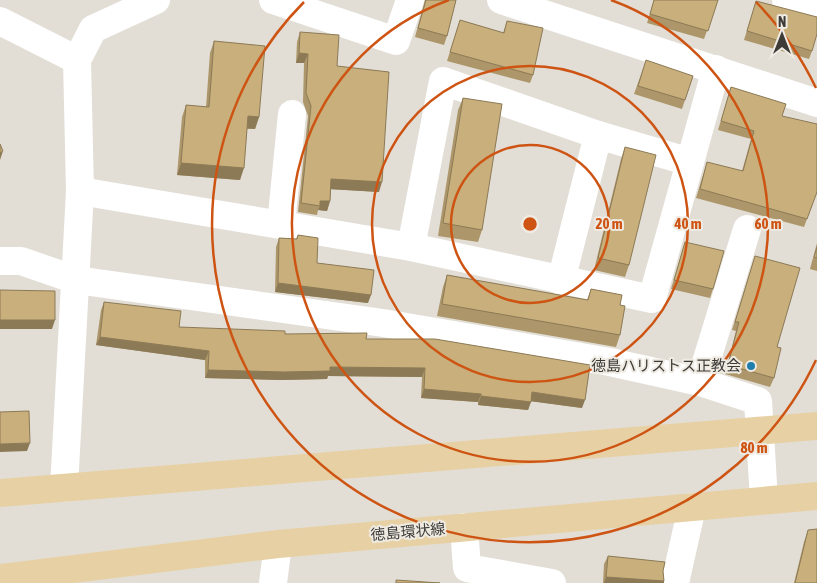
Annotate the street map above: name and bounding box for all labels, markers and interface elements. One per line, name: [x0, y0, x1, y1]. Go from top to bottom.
north arrow: [757, 10, 807, 60]
text: N: [778, 14, 786, 30]
centre of rings: [521, 215, 539, 233]
text: 20 m: [596, 215, 623, 232]
text: 40 m: [674, 215, 702, 232]
text: 60 m: [755, 215, 782, 232]
place label: 徳島ハリストス正教会: [591, 357, 741, 374]
marker: 徳島ハリストス正教会: [745, 360, 757, 372]
text: 80 m: [741, 439, 768, 456]
street label: 徳島環状線: [370, 520, 446, 543]

